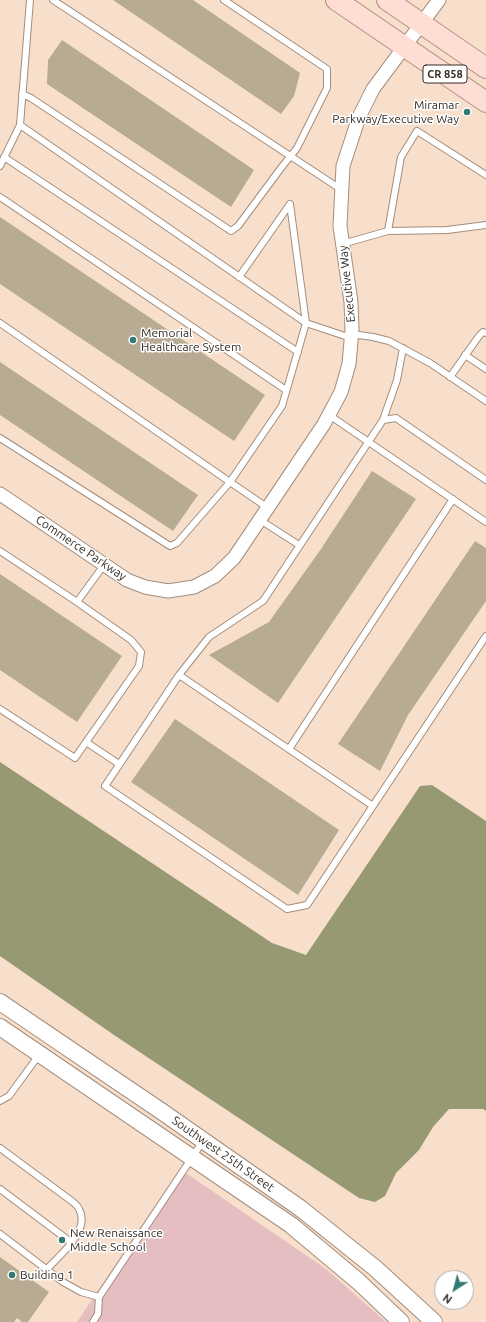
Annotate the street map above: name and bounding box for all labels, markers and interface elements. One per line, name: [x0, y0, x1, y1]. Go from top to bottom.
road number: CR 858: [423, 65, 467, 83]
place label: Miramar Parkway/Executive Way: [332, 98, 459, 126]
marker: Miramar Parkway/Executive Way: [462, 107, 472, 117]
street label: Executive Way: [336, 245, 358, 323]
place label: Memorial Healthcare System: [141, 326, 241, 354]
marker: Memorial Healthcare System: [128, 335, 138, 345]
street label: Commerce Parkway: [33, 512, 129, 584]
street label: Southwest 25th Street: [169, 1113, 277, 1195]
place label: New Renaissance Middle School: [70, 1226, 163, 1254]
marker: New Renaissance Middle School: [57, 1235, 67, 1245]
place label: Building 1: [20, 1268, 74, 1282]
marker: Building 1: [7, 1270, 17, 1280]
north arrow: [434, 1270, 474, 1310]
text: N: [441, 1292, 454, 1306]

